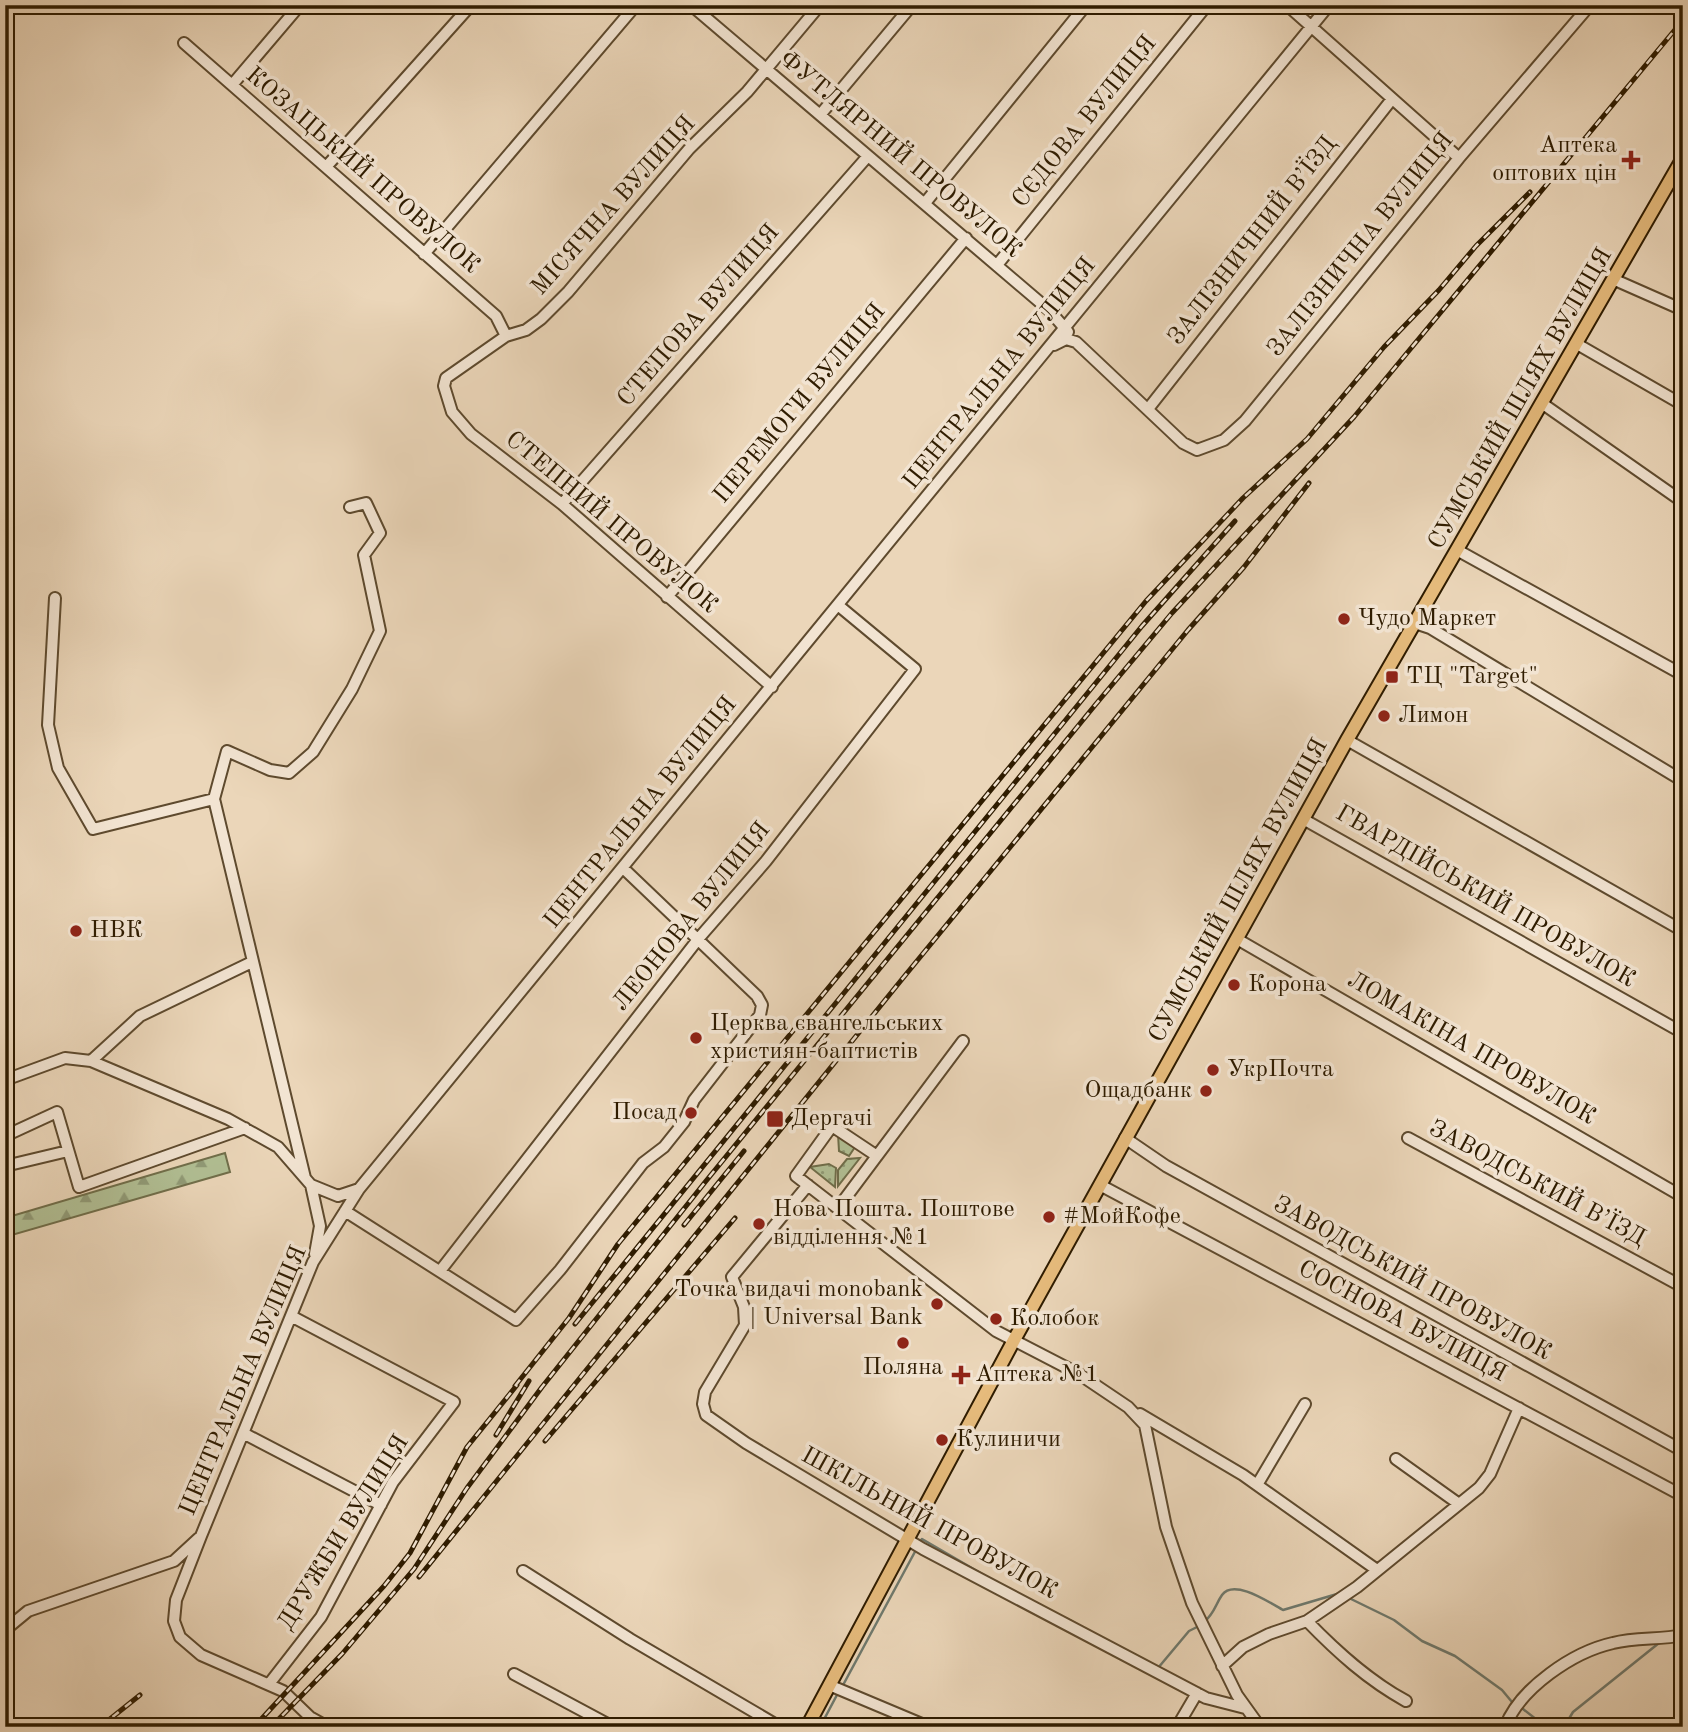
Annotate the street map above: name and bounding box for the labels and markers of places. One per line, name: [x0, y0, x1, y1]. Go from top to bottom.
place label: Аптека оптових цін: [1492, 134, 1617, 186]
marker: Аптека оптових цін: [1623, 152, 1639, 168]
place label: Чудо Маркет: [1358, 607, 1496, 631]
marker: Чудо Маркет: [1336, 611, 1352, 627]
place label: ТЦ "Target": [1406, 665, 1538, 689]
marker: ТЦ "Target": [1384, 669, 1400, 685]
place label: Лимон: [1398, 704, 1468, 728]
marker: Лимон: [1376, 708, 1392, 724]
place label: НВК: [90, 919, 143, 943]
marker: НВК: [68, 923, 84, 939]
place label: Корона: [1248, 973, 1327, 997]
marker: Корона: [1226, 977, 1242, 993]
place label: Церква євангельських християн-баптистів: [710, 1012, 943, 1064]
marker: Церква євангельських християн-баптистів: [688, 1030, 704, 1046]
place label: УкрПочта: [1227, 1058, 1334, 1082]
marker: УкрПочта: [1205, 1062, 1221, 1078]
place label: Ощадбанк: [1084, 1079, 1192, 1103]
marker: Ощадбанк: [1198, 1083, 1214, 1099]
place label: Посад: [612, 1101, 677, 1125]
marker: Посад: [683, 1105, 699, 1121]
place label: Дергачі: [791, 1107, 872, 1131]
marker: Дергачі: [765, 1109, 785, 1129]
place label: Нова Пошта. Поштове відділення №1: [773, 1198, 1015, 1250]
place label: #МойКофе: [1063, 1205, 1181, 1229]
marker: #МойКофе: [1041, 1209, 1057, 1225]
marker: Нова Пошта. Поштове відділення №1: [751, 1216, 767, 1232]
place label: Точка видачі monobank | Universal Bank: [674, 1278, 923, 1330]
marker: Точка видачі monobank | Universal Bank: [929, 1296, 945, 1312]
place label: Колобок: [1010, 1307, 1099, 1331]
marker: Колобок: [988, 1311, 1004, 1327]
marker: Поляна: [895, 1335, 911, 1351]
place label: Поляна: [863, 1356, 943, 1380]
place label: Аптека №1: [975, 1363, 1099, 1387]
marker: Аптека №1: [953, 1367, 969, 1383]
place label: Кулиничи: [956, 1428, 1061, 1452]
marker: Кулиничи: [934, 1432, 950, 1448]

